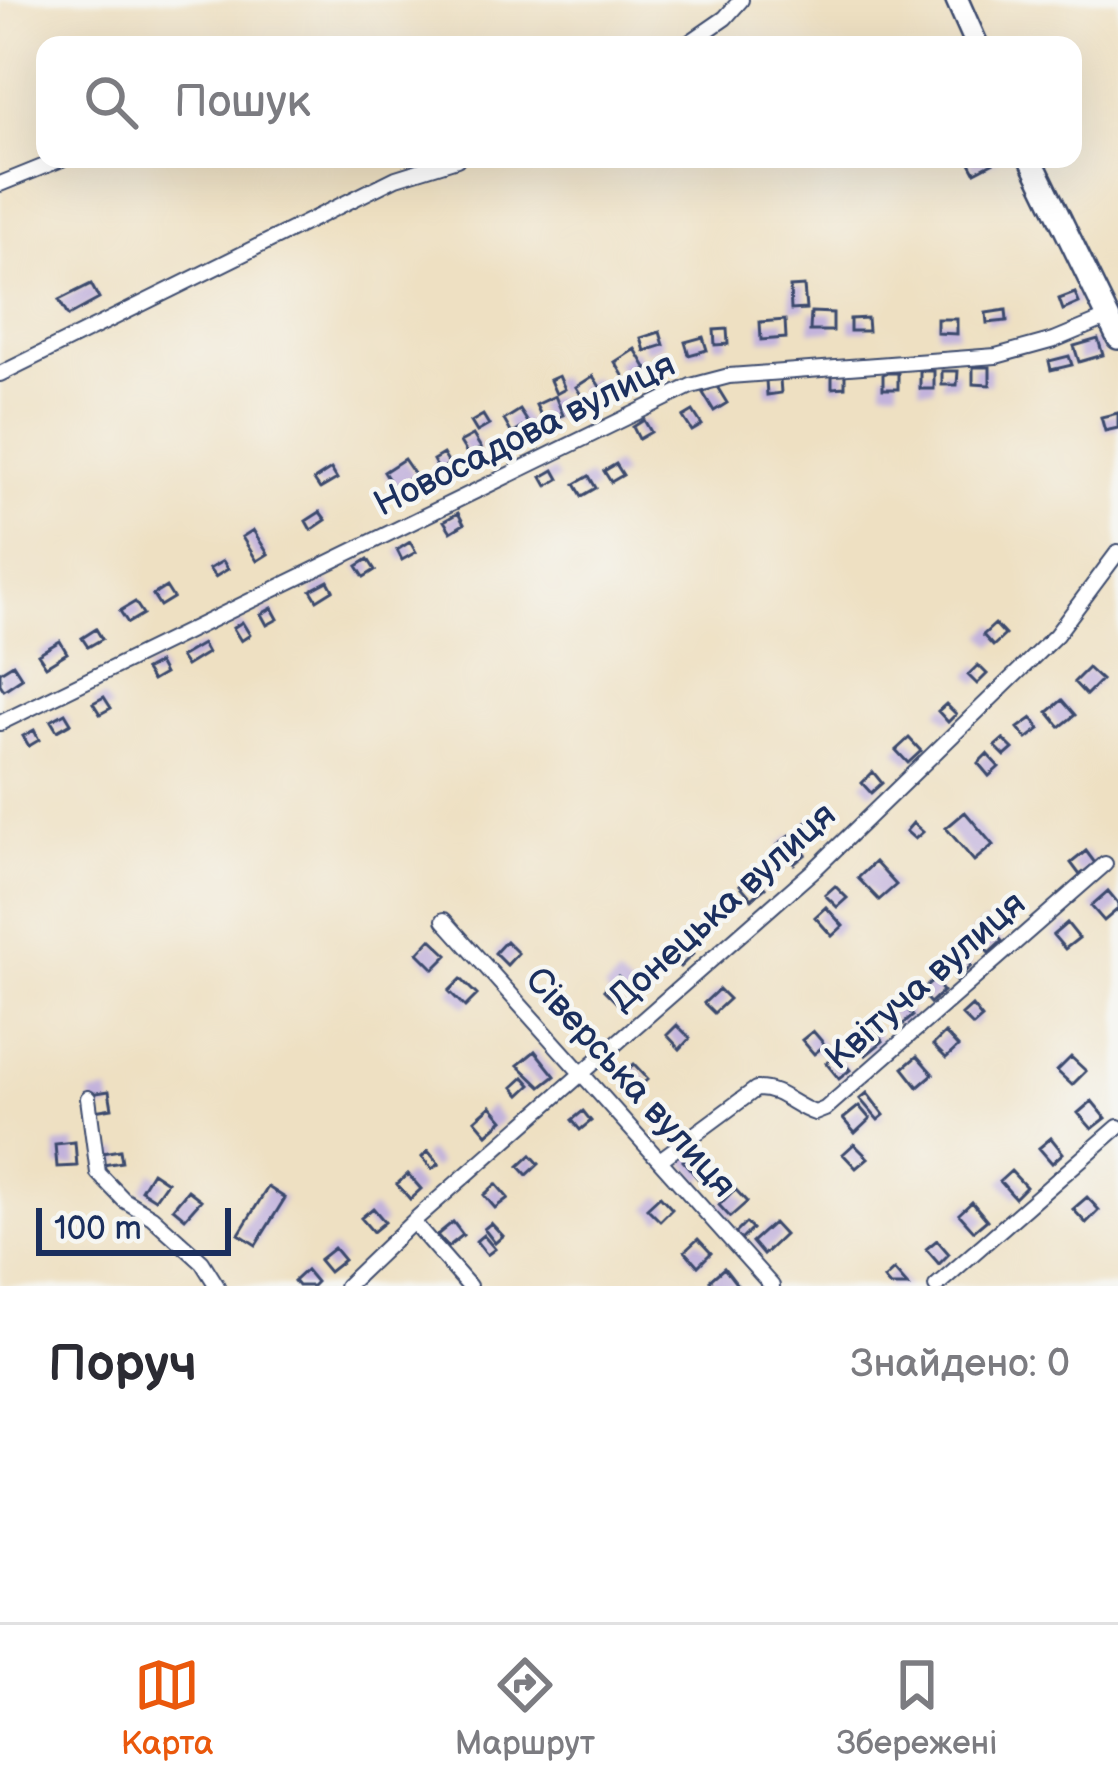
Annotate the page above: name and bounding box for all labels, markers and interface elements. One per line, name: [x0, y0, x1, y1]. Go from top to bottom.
search box: [36, 36, 1082, 168]
icon: search: [78, 69, 144, 135]
text: Пошук: [174, 75, 311, 130]
street label: Новосадова вулиця: [367, 343, 683, 527]
street label: Донецька вулиця: [601, 794, 845, 1020]
street label: Квітуча вулиця: [817, 882, 1035, 1080]
street label: Сіверська вулиця: [515, 959, 745, 1207]
scale bar: [36, 1202, 231, 1255]
text: 100 m: [54, 1209, 142, 1249]
text: Поруч: [48, 1334, 197, 1395]
text: Знайдено: 0: [851, 1341, 1070, 1388]
tab: Карта: [121, 1652, 214, 1764]
tab: Маршрут: [455, 1652, 595, 1764]
tab: Збережені: [836, 1652, 997, 1764]

